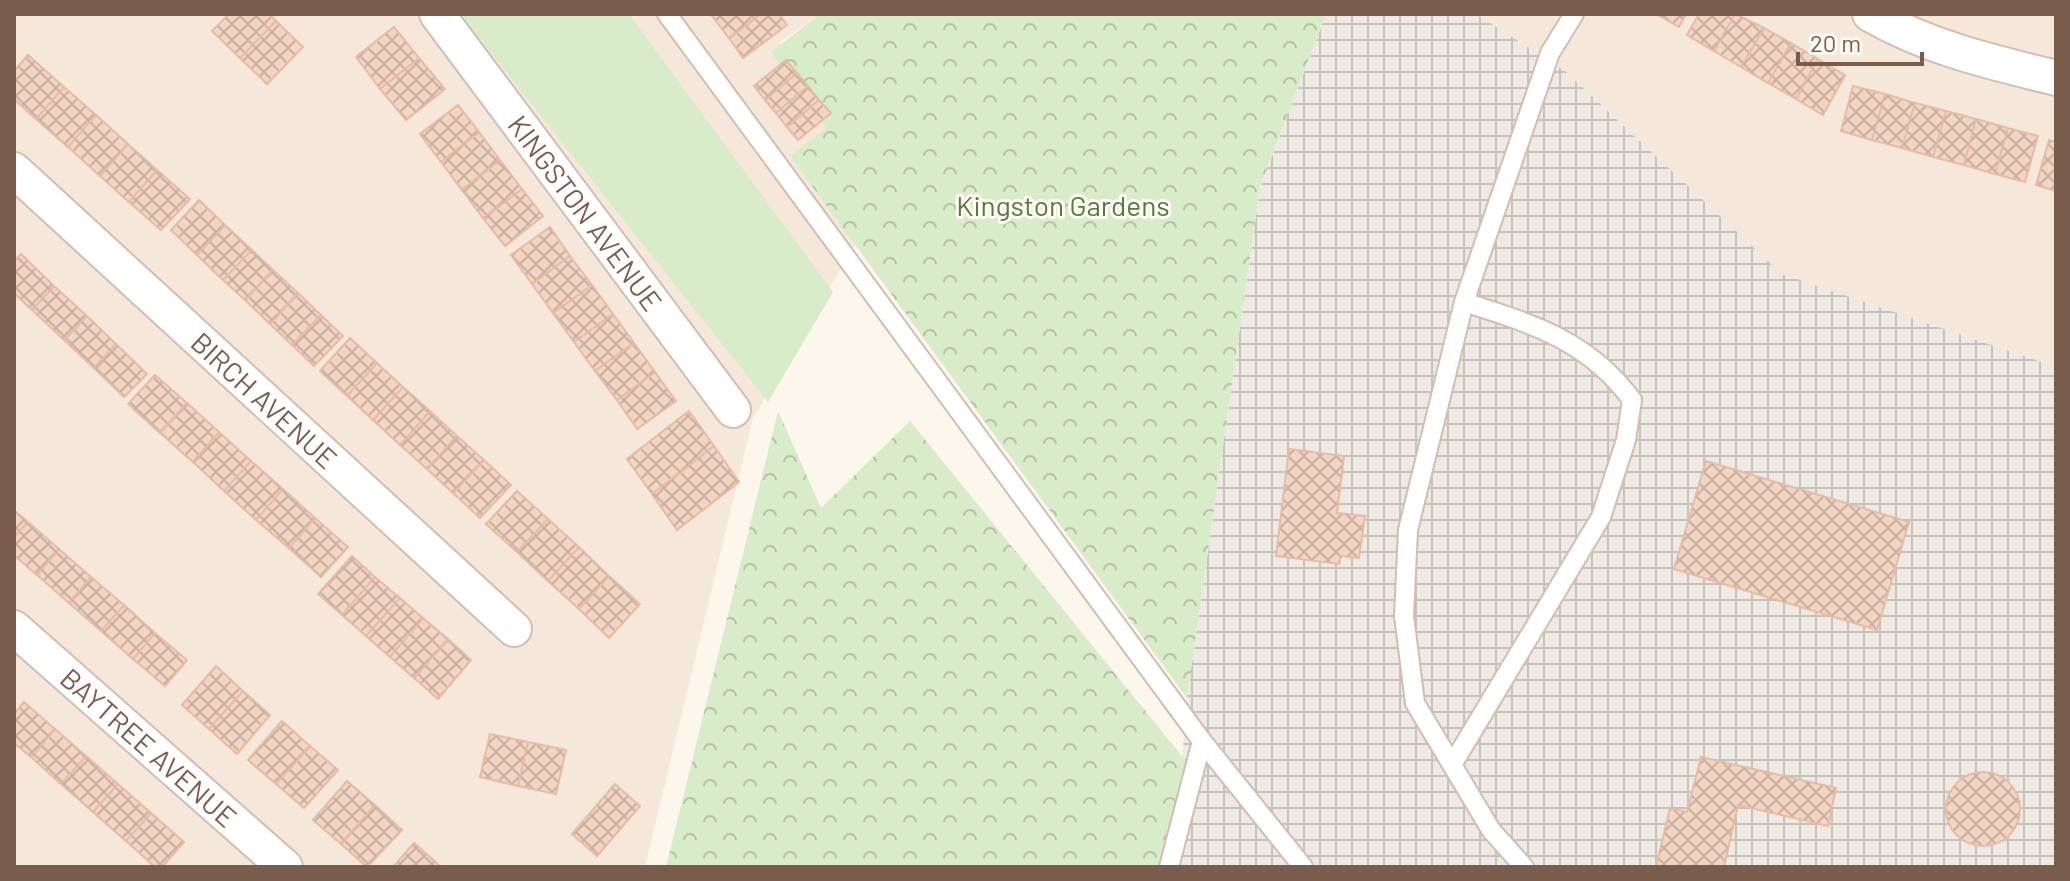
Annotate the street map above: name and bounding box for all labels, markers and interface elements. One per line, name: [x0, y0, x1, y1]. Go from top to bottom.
scale bar: [1798, 16, 1922, 66]
text: 20 m: [1810, 28, 1861, 57]
street label: KINGSTON AVENUE: [501, 108, 670, 317]
park label: Kingston Gardens: [956, 188, 1170, 222]
street label: BIRCH AVENUE: [185, 325, 344, 475]
street label: BAYTREE AVENUE: [54, 661, 244, 834]

